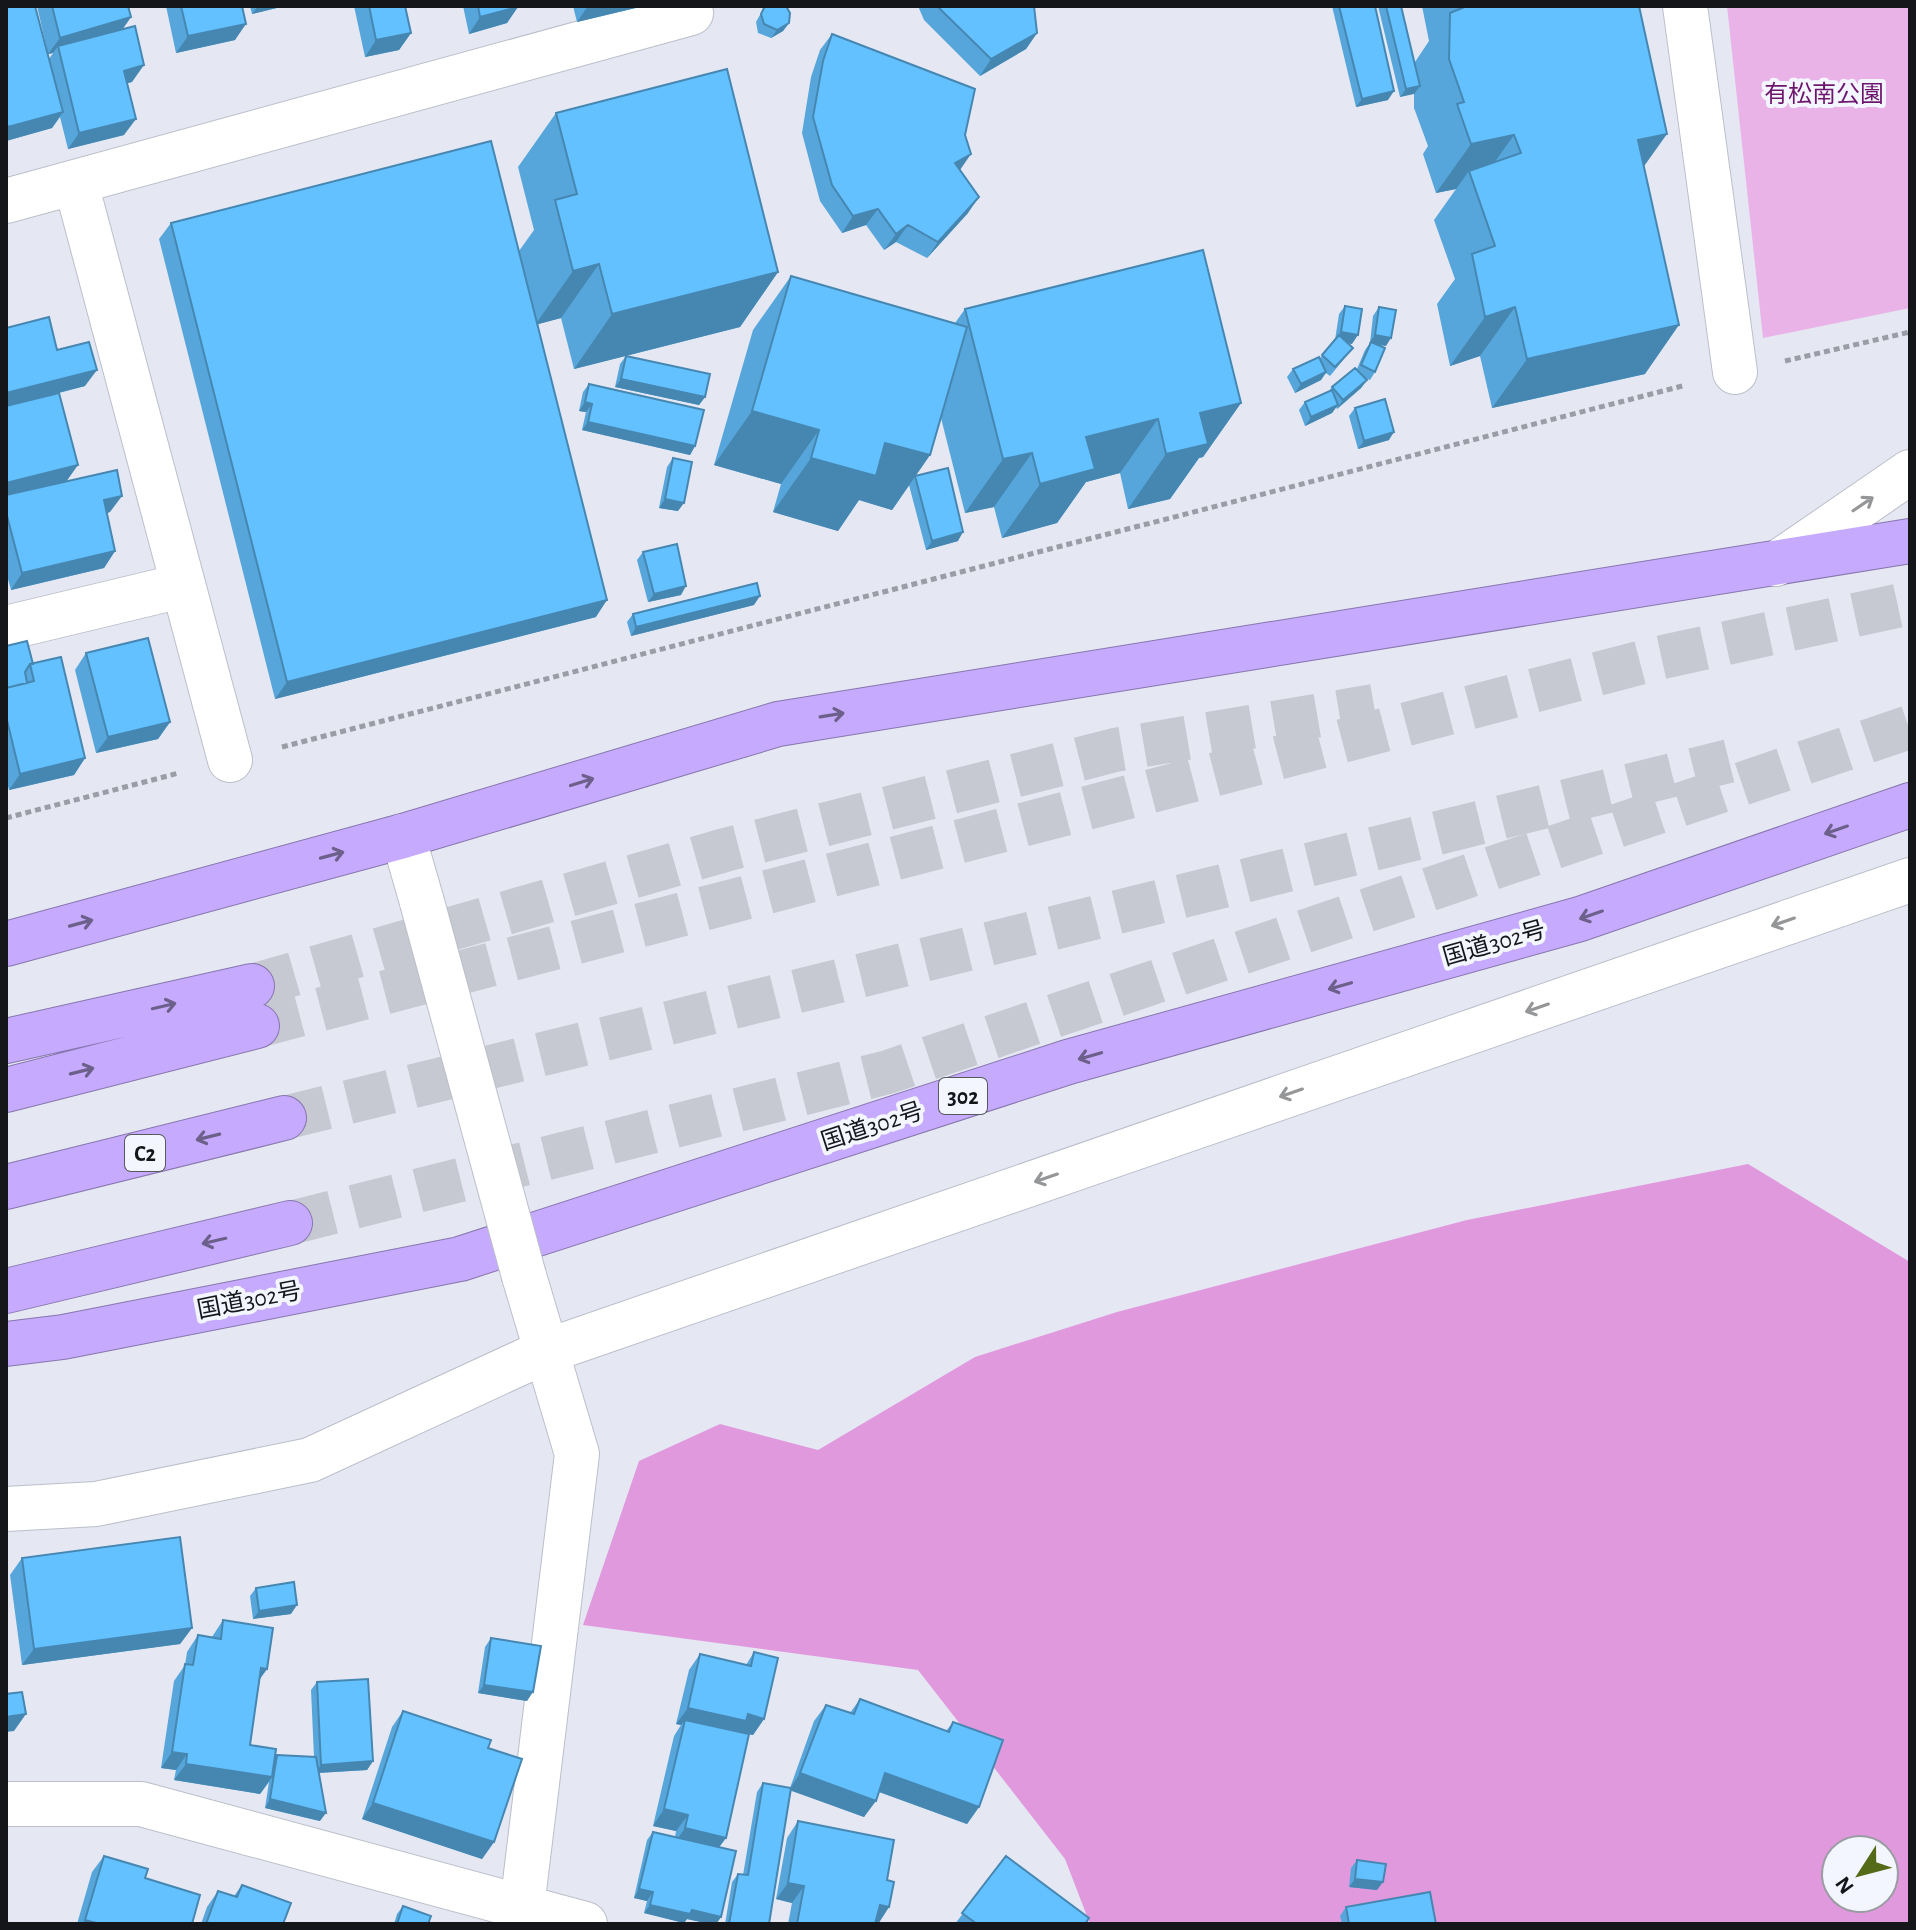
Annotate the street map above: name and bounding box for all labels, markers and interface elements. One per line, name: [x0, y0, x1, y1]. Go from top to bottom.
park label: 有松南公園: [1764, 81, 1884, 107]
one-way arrow: [1852, 496, 1874, 512]
one-way arrow: [819, 707, 845, 722]
one-way arrow: [568, 774, 594, 789]
one-way arrow: [1824, 824, 1849, 839]
one-way arrow: [319, 847, 345, 862]
one-way arrow: [1578, 908, 1604, 923]
one-way arrow: [68, 915, 94, 930]
street label: 国道302号: [1440, 916, 1548, 970]
one-way arrow: [1771, 916, 1796, 931]
one-way arrow: [1328, 979, 1354, 994]
one-way arrow: [151, 998, 176, 1013]
one-way arrow: [1525, 1001, 1550, 1016]
one-way arrow: [1078, 1050, 1103, 1064]
one-way arrow: [68, 1062, 94, 1077]
road number: 302: [939, 1078, 987, 1114]
one-way arrow: [1279, 1086, 1304, 1101]
street label: 国道302号: [818, 1097, 926, 1155]
one-way arrow: [196, 1131, 222, 1146]
road number: C2: [125, 1135, 165, 1171]
one-way arrow: [1034, 1171, 1059, 1186]
one-way arrow: [202, 1234, 227, 1249]
street label: 国道302号: [195, 1277, 303, 1323]
north arrow: [1820, 1834, 1900, 1914]
text: N: [1831, 1873, 1858, 1898]

